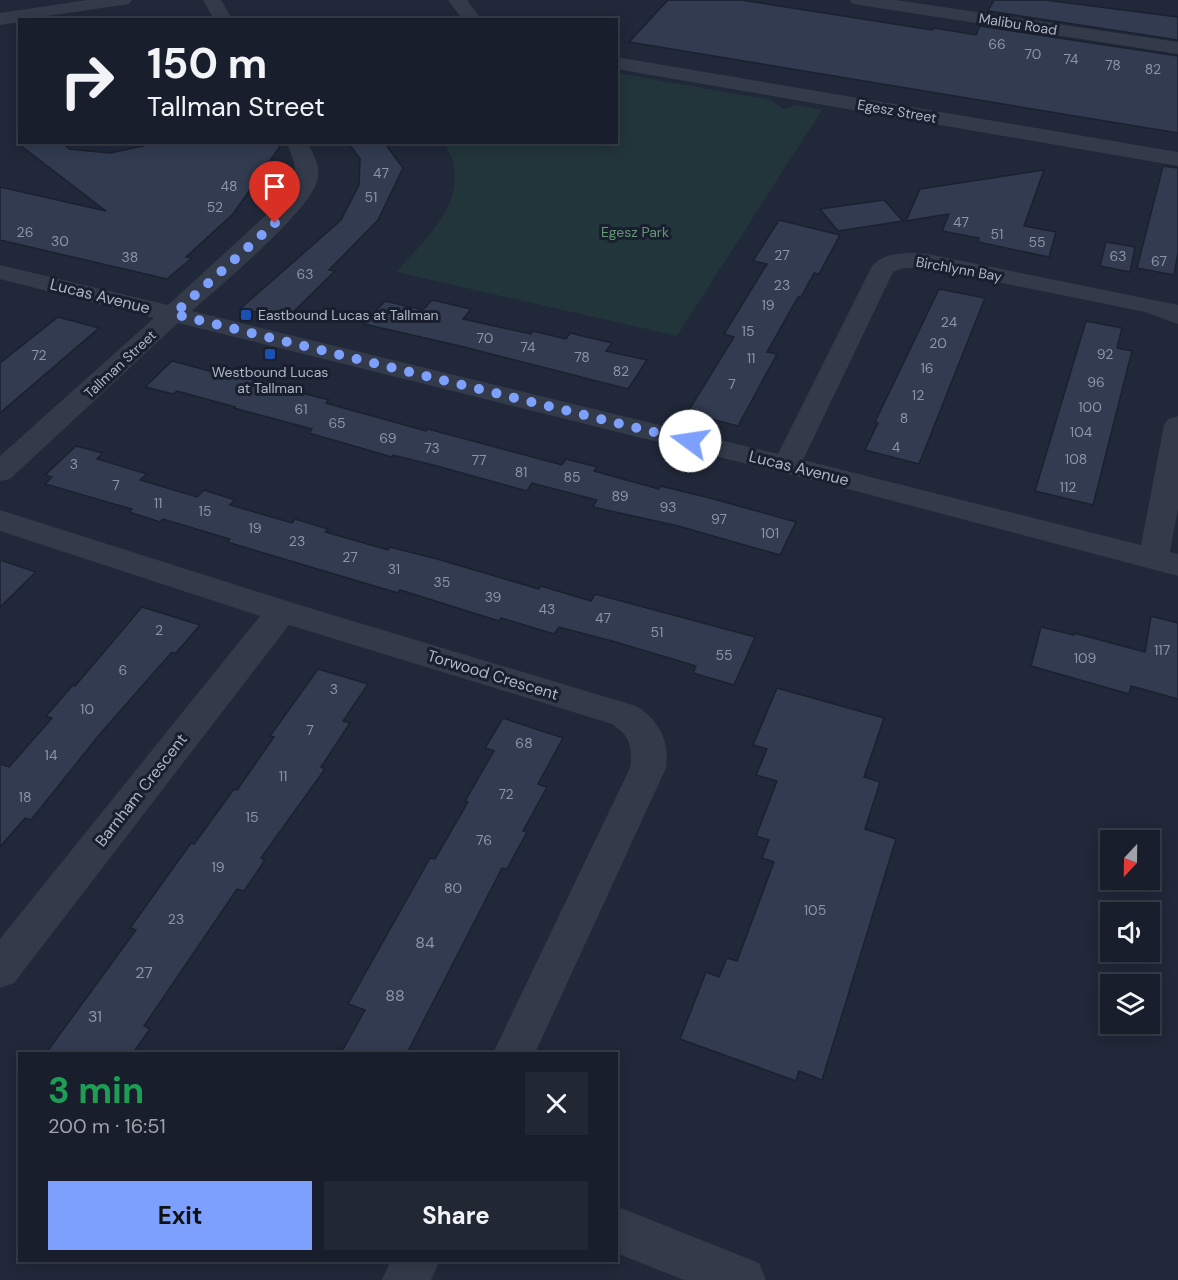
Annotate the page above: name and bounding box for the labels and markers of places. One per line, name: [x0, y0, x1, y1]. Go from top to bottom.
pin: [249, 161, 300, 223]
place label: Eastbound Lucas at Tallman: [258, 306, 439, 324]
marker: Eastbound Lucas at Tallman: [239, 308, 253, 322]
marker: Westbound Lucas at Tallman: [263, 347, 277, 361]
place label: Westbound Lucas at Tallman: [212, 363, 328, 397]

